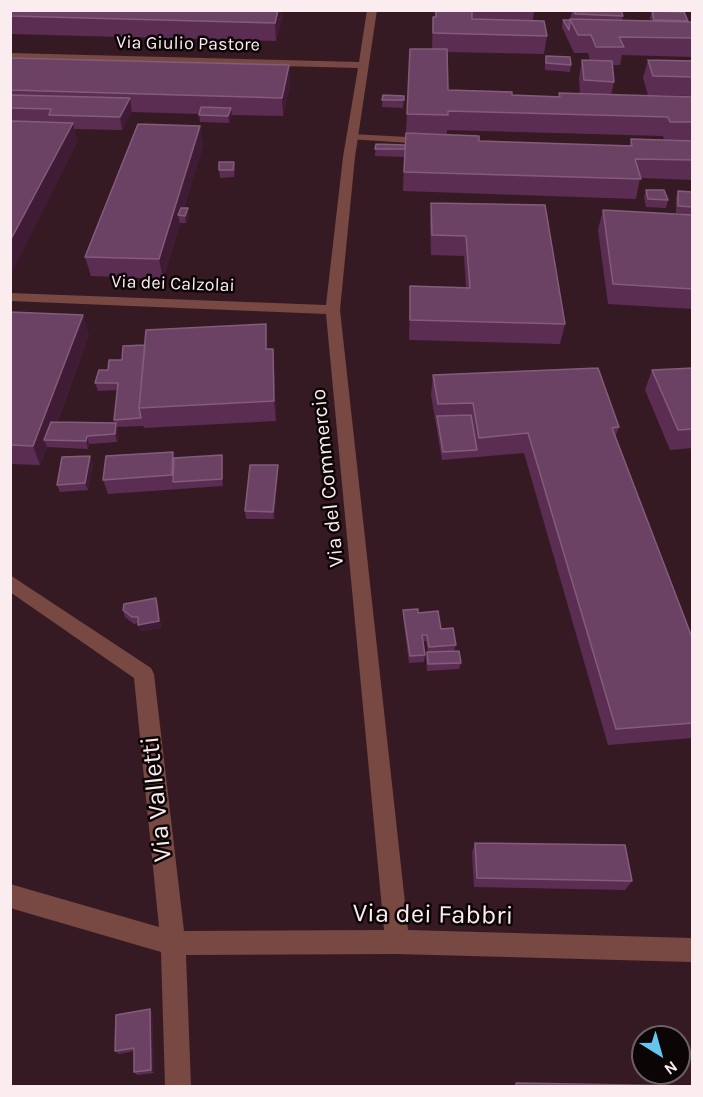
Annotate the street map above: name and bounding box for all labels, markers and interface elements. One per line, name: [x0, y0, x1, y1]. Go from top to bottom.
street label: Via Giulio Pastore: [116, 32, 260, 56]
street label: Via dei Calzolai: [111, 271, 235, 297]
street label: Via del Commercio: [306, 388, 350, 568]
street label: Via Valletti: [135, 735, 179, 863]
street label: Via dei Fabbri: [352, 898, 514, 932]
north arrow: [631, 1025, 691, 1085]
text: N: [661, 1057, 681, 1079]

